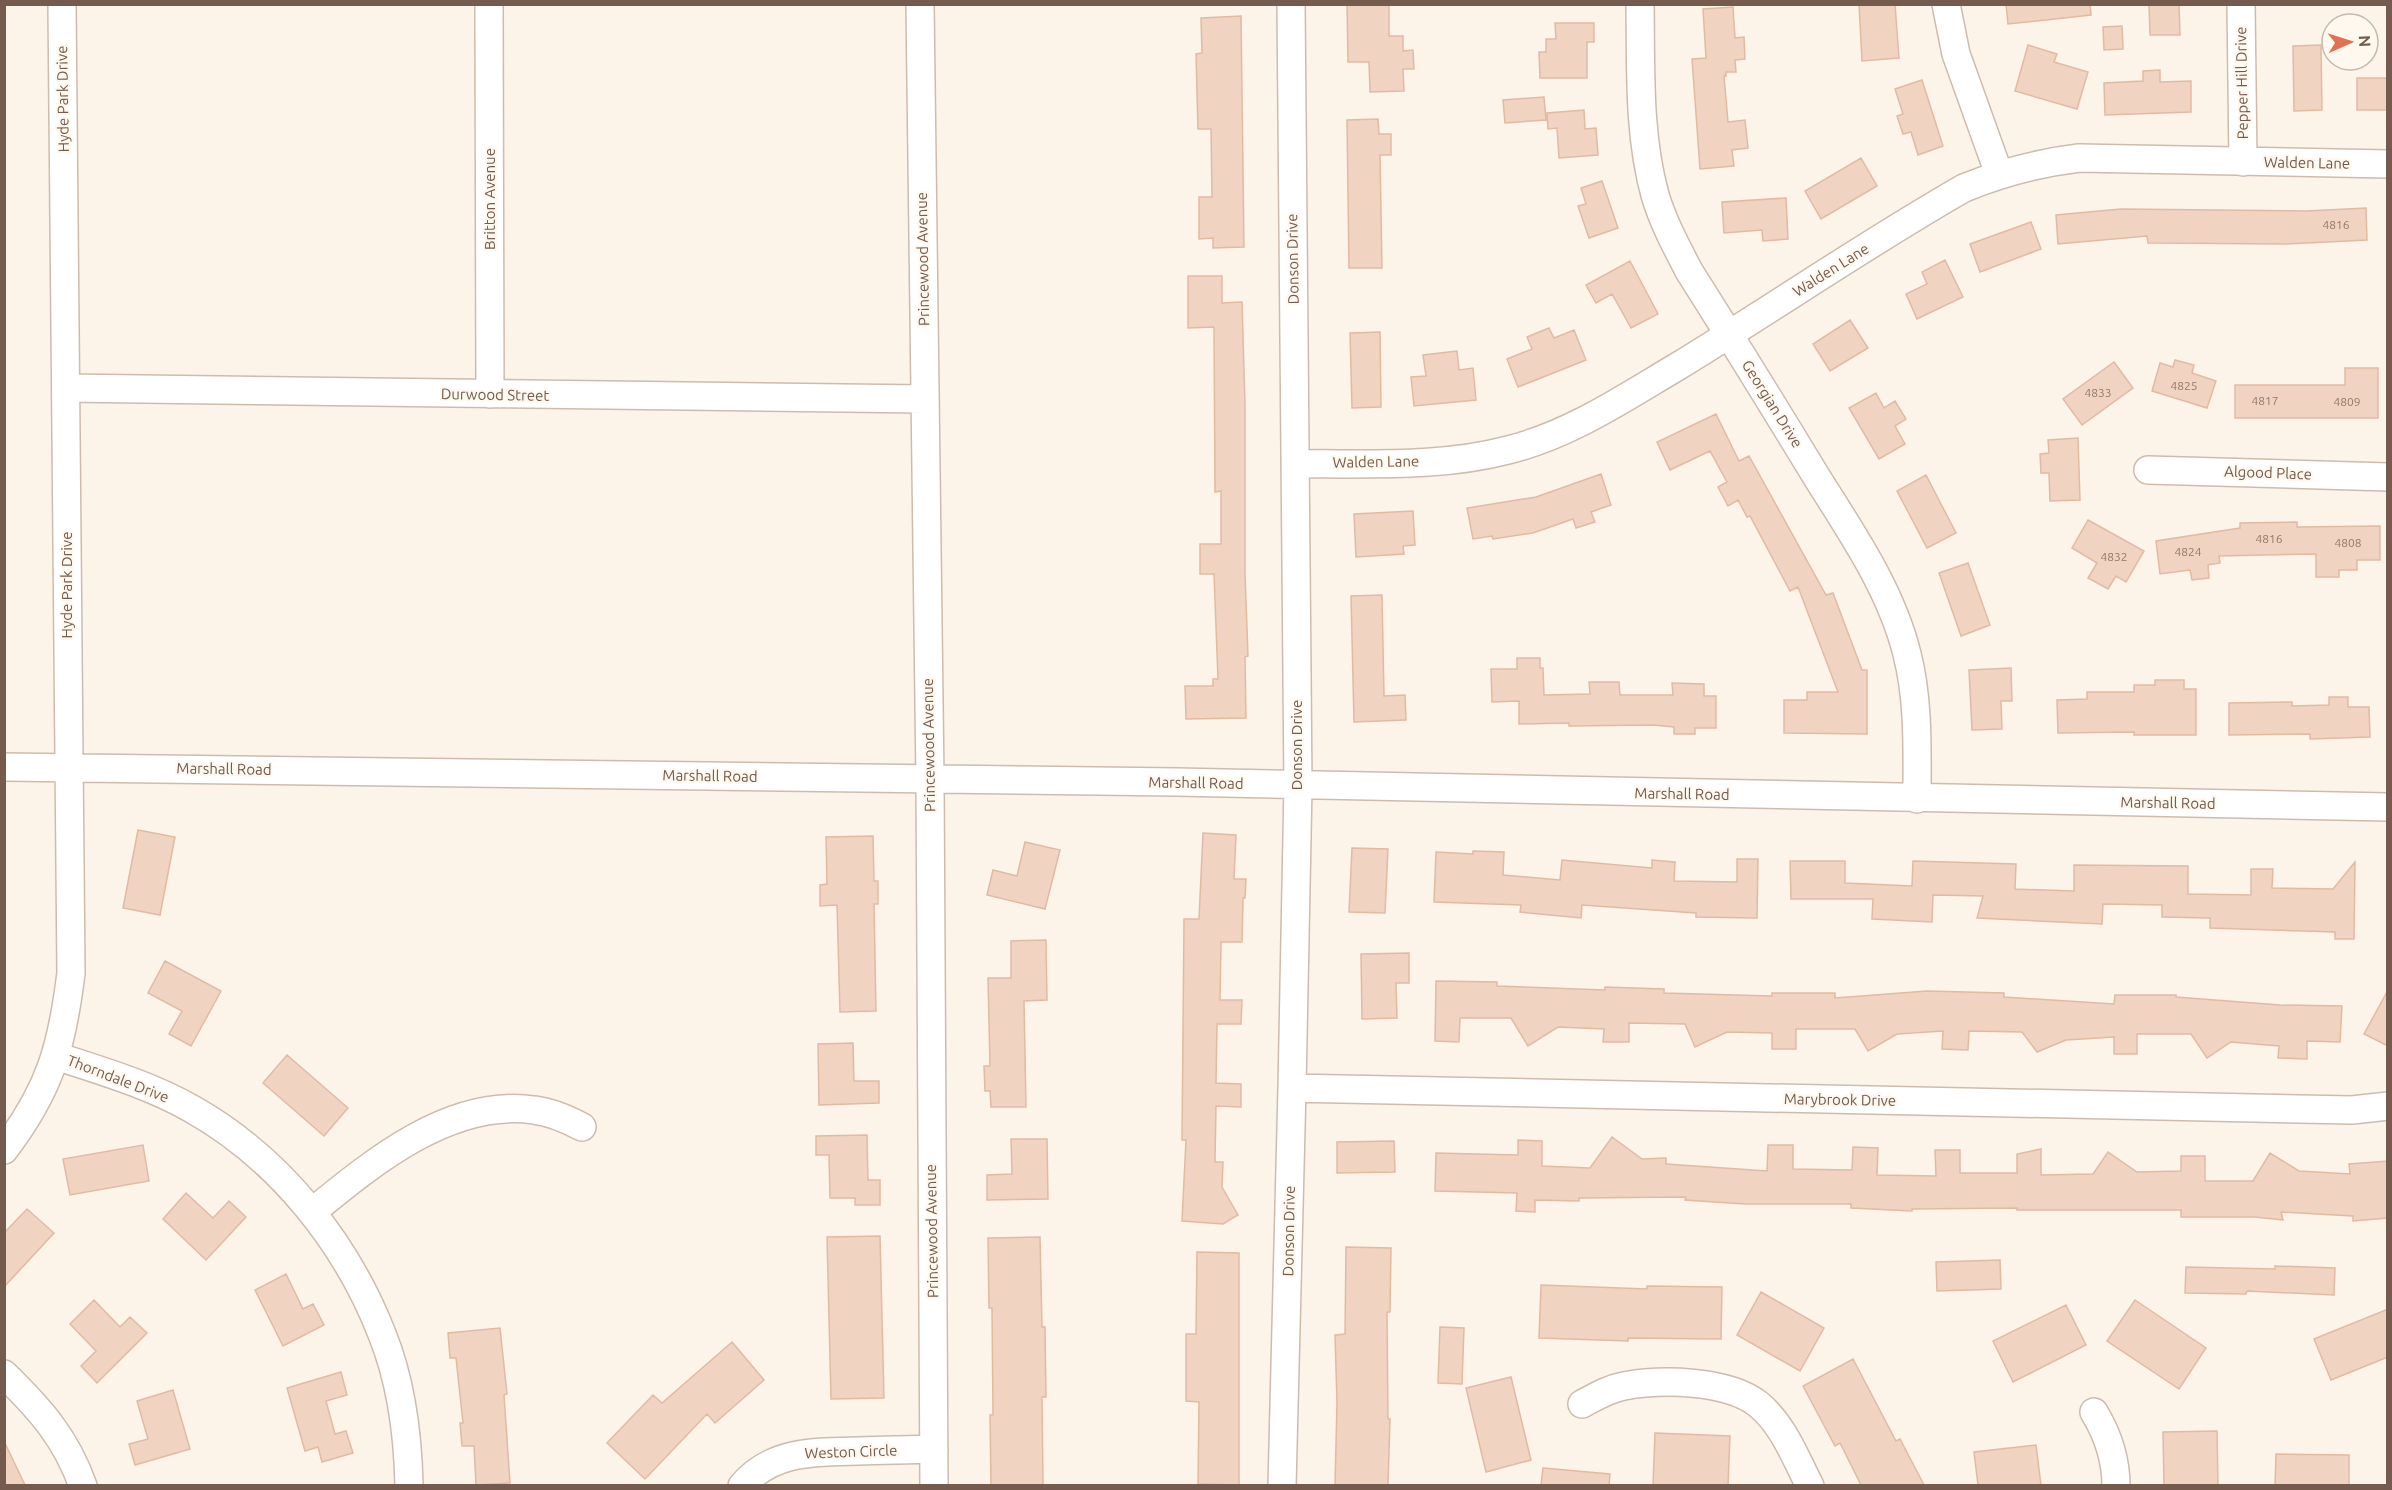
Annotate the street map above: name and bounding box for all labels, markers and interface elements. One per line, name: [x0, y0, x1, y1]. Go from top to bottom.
north arrow: [2320, 12, 2380, 72]
street label: Pepper Hill Drive: [2232, 26, 2251, 140]
text: N: [2356, 35, 2374, 48]
street label: Hyde Park Drive: [53, 45, 72, 153]
street label: Britton Avenue: [481, 148, 498, 250]
street label: Walden Lane: [2264, 153, 2350, 172]
street label: Princewood Avenue: [913, 192, 932, 326]
street label: Donson Drive: [1283, 214, 1302, 304]
house number: 4816: [2322, 218, 2350, 231]
street label: Walden Lane: [1790, 239, 1872, 300]
street label: Georgian Drive: [1739, 357, 1806, 451]
house number: 4825: [2170, 379, 2198, 392]
street label: Durwood Street: [441, 385, 549, 404]
house number: 4833: [2084, 386, 2112, 399]
house number: 4817: [2251, 394, 2279, 407]
house number: 4809: [2333, 395, 2361, 408]
street label: Walden Lane: [1333, 452, 1419, 471]
street label: Algood Place: [2224, 462, 2312, 483]
street label: Hyde Park Drive: [58, 532, 75, 638]
house number: 4816: [2255, 532, 2283, 545]
house number: 4808: [2334, 536, 2362, 549]
house number: 4824: [2174, 545, 2202, 558]
house number: 4832: [2100, 550, 2128, 563]
street label: Princewood Avenue: [919, 678, 938, 812]
street label: Donson Drive: [1288, 700, 1305, 790]
street label: Marshall Road: [176, 759, 272, 778]
street label: Marshall Road: [662, 766, 758, 785]
street label: Marshall Road: [1148, 773, 1244, 792]
street label: Marshall Road: [1634, 784, 1730, 803]
street label: Marshall Road: [2120, 793, 2216, 812]
street label: Thorndale Drive: [65, 1051, 171, 1106]
street label: Marybrook Drive: [1784, 1090, 1896, 1109]
street label: Princewood Avenue: [922, 1164, 941, 1298]
street label: Donson Drive: [1279, 1186, 1298, 1276]
street label: Weston Circle: [804, 1441, 898, 1462]

